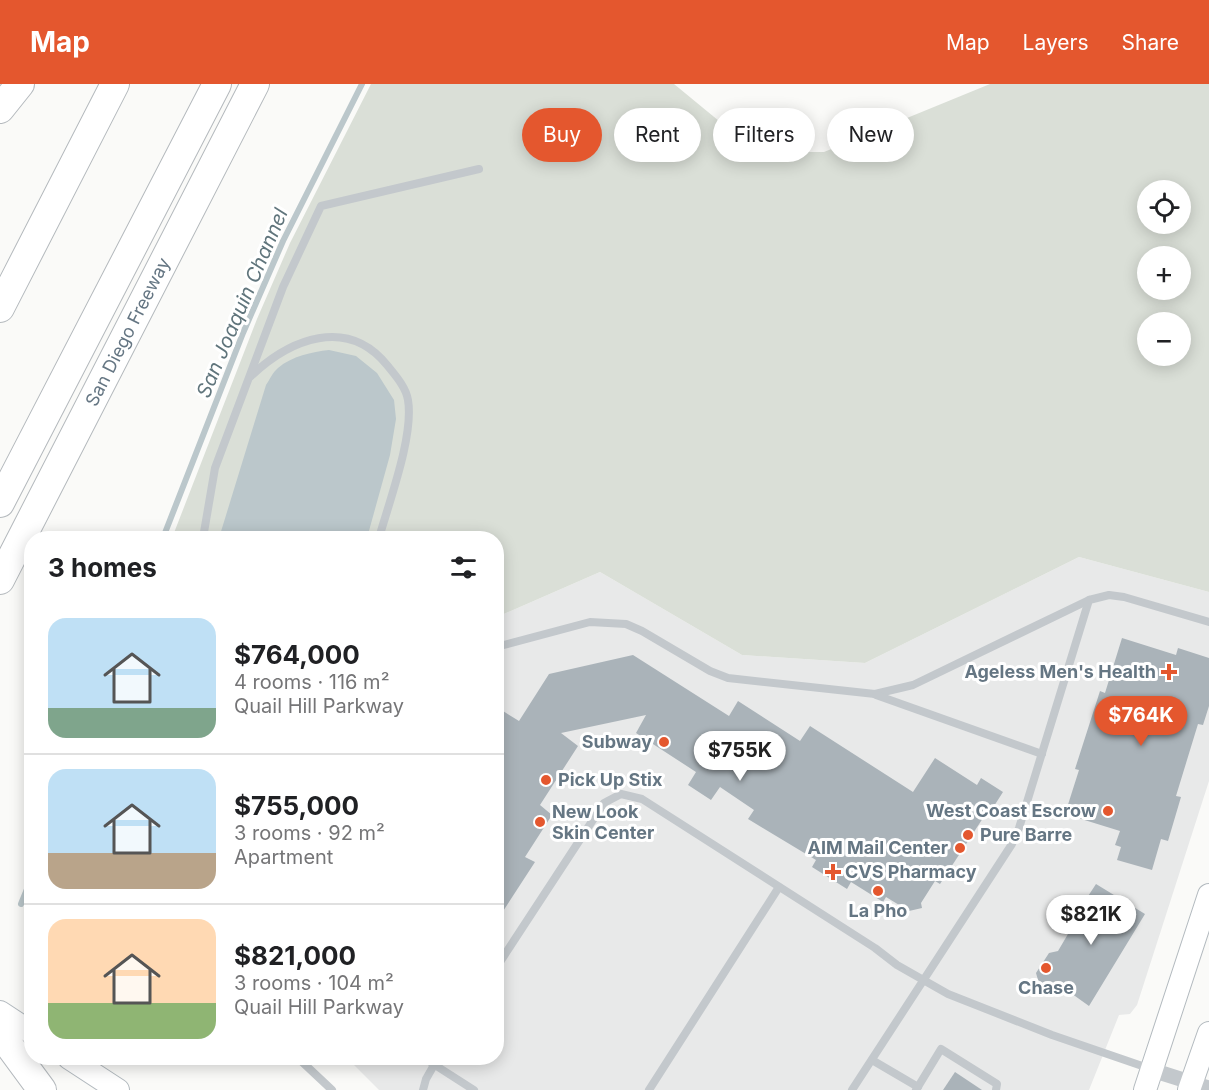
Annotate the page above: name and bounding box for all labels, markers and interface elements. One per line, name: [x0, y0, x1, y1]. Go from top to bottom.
text: Map: [30, 25, 90, 59]
text: Map: [946, 30, 990, 55]
text: Layers: [1023, 30, 1089, 55]
text: Share: [1122, 30, 1179, 55]
chip: Buy: [522, 108, 602, 162]
chip: Rent: [614, 108, 701, 162]
chip: Filters: [713, 108, 815, 162]
chip: New: [827, 108, 914, 162]
map controls: [1137, 180, 1191, 366]
button: locate: [1137, 180, 1191, 234]
water label: San Joaquin Channel: [191, 205, 293, 401]
button: +: [1137, 246, 1191, 300]
street label: San Diego Freeway: [81, 254, 174, 410]
button: −: [1137, 312, 1191, 366]
icon: filters: [447, 551, 480, 584]
text: 3 homes: [48, 552, 157, 583]
text: $764,000: [234, 639, 360, 670]
icon: home: [96, 642, 168, 714]
place label: Ageless Men's Health: [964, 661, 1156, 682]
marker: Ageless Men's Health: [1160, 663, 1178, 681]
text: 4 rooms · 116 m²: [234, 670, 389, 694]
text: Quail Hill Parkway: [234, 694, 404, 718]
pin: $764K: [1099, 696, 1183, 747]
text: $764K: [1108, 703, 1174, 727]
place label: Subway: [582, 731, 652, 752]
pin: $755K: [698, 731, 782, 782]
marker: Subway: [657, 735, 671, 749]
text: $755K: [708, 738, 772, 762]
place label: Pick Up Stix: [558, 769, 663, 790]
marker: Pick Up Stix: [539, 773, 553, 787]
text: $755,000: [234, 790, 359, 821]
icon: home: [96, 793, 168, 865]
place label: West Coast Escrow: [926, 800, 1097, 821]
place label: New Look Skin Center: [552, 801, 654, 843]
marker: West Coast Escrow: [1101, 804, 1115, 818]
marker: New Look Skin Center: [533, 815, 547, 829]
text: 3 rooms · 92 m²: [234, 821, 385, 845]
place label: Pure Barre: [980, 824, 1072, 845]
marker: Pure Barre: [961, 828, 975, 842]
place label: AIM Mail Center: [808, 837, 948, 858]
marker: AIM Mail Center: [953, 841, 967, 855]
text: Apartment: [234, 845, 333, 869]
place label: CVS Pharmacy: [845, 861, 977, 882]
marker: CVS Pharmacy: [826, 865, 840, 879]
marker: La Pho: [871, 884, 885, 898]
pin: $821K: [1049, 895, 1133, 946]
place label: La Pho: [849, 900, 907, 921]
text: $821K: [1060, 902, 1122, 926]
text: $821,000: [234, 940, 356, 971]
icon: home: [96, 943, 168, 1015]
marker: Chase: [1039, 961, 1053, 975]
text: 3 rooms · 104 m²: [234, 971, 394, 995]
place label: Chase: [1018, 977, 1074, 998]
text: Quail Hill Parkway: [234, 995, 404, 1019]

